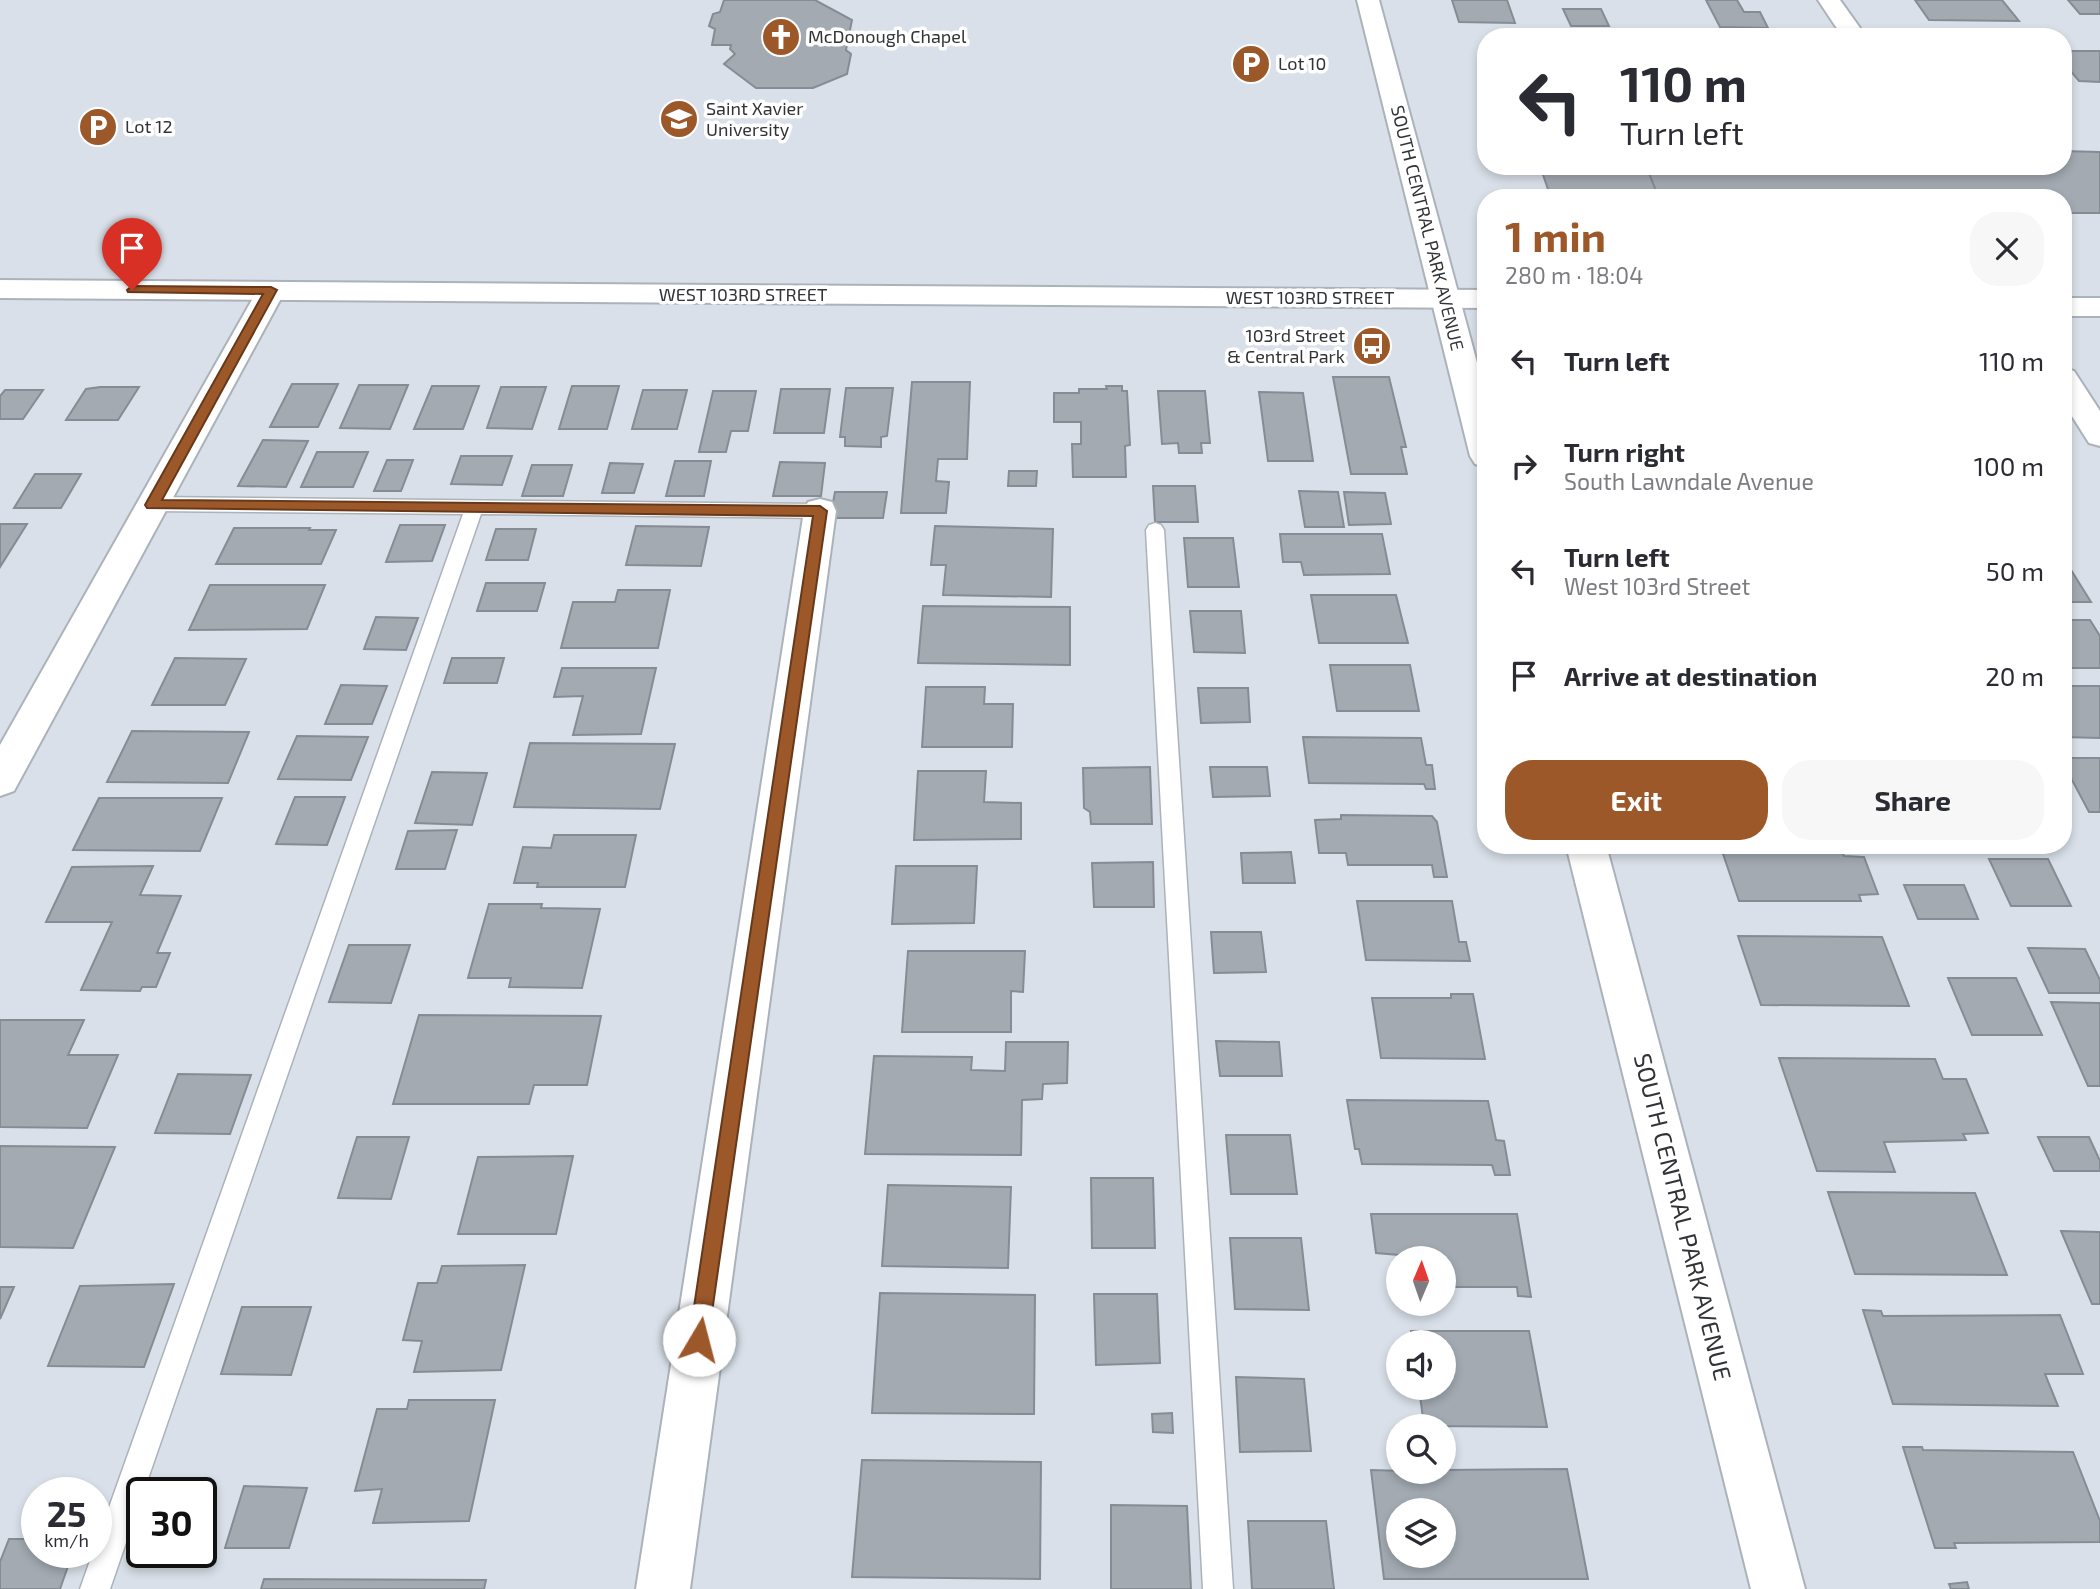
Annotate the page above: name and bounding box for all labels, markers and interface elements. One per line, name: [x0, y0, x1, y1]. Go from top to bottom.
church icon: McDonough Chapel: [760, 16, 802, 58]
place label: McDonough Chapel: [808, 25, 967, 47]
parking icon: Lot 10: [1230, 43, 1272, 85]
place label: Lot 10: [1278, 52, 1326, 74]
text: 110 m: [1620, 53, 1747, 112]
icon: left: [1505, 56, 1596, 147]
place label: Saint Xavier University: [706, 97, 804, 140]
school or university icon: Saint Xavier University: [658, 98, 700, 140]
street label: SOUTH CENTRAL PARK AVENUE: [1387, 103, 1469, 353]
parking icon: Lot 12: [77, 106, 119, 148]
text: Turn left: [1620, 113, 1744, 151]
place label: Lot 12: [125, 115, 173, 137]
text: 1 min: [1505, 210, 1606, 260]
button: close: [1970, 212, 2044, 286]
pin: [102, 218, 162, 290]
icon: arrive: [113, 229, 151, 267]
text: 280 m · 18:04: [1505, 261, 1643, 289]
street label: WEST 103RD STREET: [659, 283, 828, 305]
street label: WEST 103RD STREET: [1226, 286, 1395, 308]
place label: 103rd Street & Central Park: [1227, 324, 1345, 367]
bus stop icon: 103rd Street & Central Park: [1351, 325, 1393, 367]
icon: left: [1505, 342, 1543, 380]
text: Turn left: [1564, 345, 1670, 376]
text: 110 m: [1979, 345, 2044, 376]
text: Turn right: [1564, 436, 1685, 467]
icon: right: [1505, 447, 1543, 485]
text: 100 m: [1974, 450, 2044, 481]
text: South Lawndale Avenue: [1564, 467, 1814, 495]
text: Turn left: [1564, 541, 1670, 572]
icon: left: [1505, 552, 1543, 590]
text: 50 m: [1986, 555, 2044, 586]
text: West 103rd Street: [1564, 572, 1750, 600]
icon: arrive: [1505, 657, 1543, 695]
text: Arrive at destination: [1564, 660, 1817, 691]
text: 20 m: [1985, 660, 2044, 691]
button: Exit: [1505, 760, 1768, 840]
button: Share: [1782, 760, 2044, 840]
street label: SOUTH CENTRAL PARK AVENUE: [1629, 1050, 1738, 1383]
north arrow: [1386, 1246, 1456, 1316]
map controls: [1386, 1246, 1456, 1568]
position arrow: [662, 1303, 736, 1377]
button: sound: [1386, 1330, 1456, 1400]
button: search: [1386, 1414, 1456, 1484]
speed limit sign: 30: [126, 1477, 217, 1568]
text: 25: [47, 1492, 86, 1534]
button: layers: [1386, 1498, 1456, 1568]
text: km/h: [44, 1529, 89, 1551]

